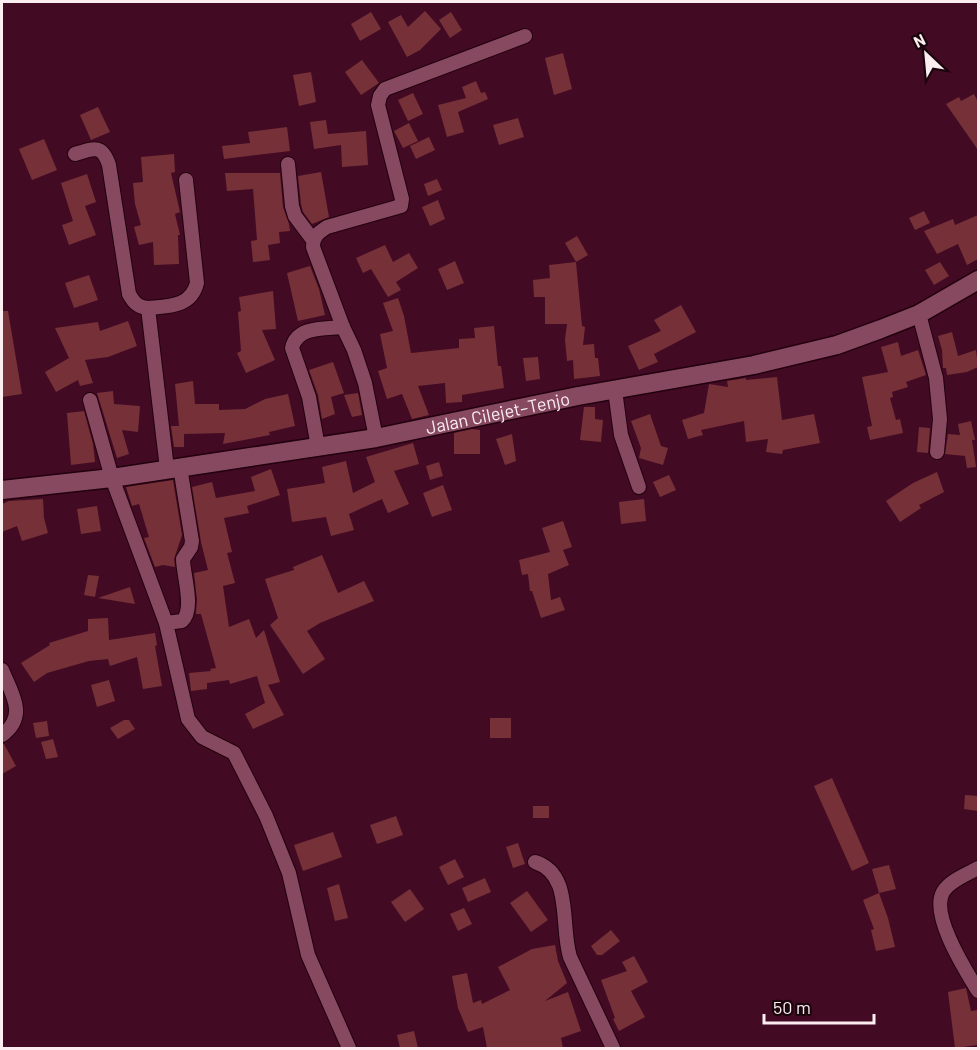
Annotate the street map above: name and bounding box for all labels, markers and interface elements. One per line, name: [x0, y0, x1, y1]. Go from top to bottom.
north arrow: [896, 24, 956, 84]
text: N: [910, 29, 928, 51]
street label: Jalan Cilejet–Tenjo: [424, 387, 572, 438]
scale bar: [764, 987, 874, 1025]
text: 50 m: [773, 996, 811, 1018]

